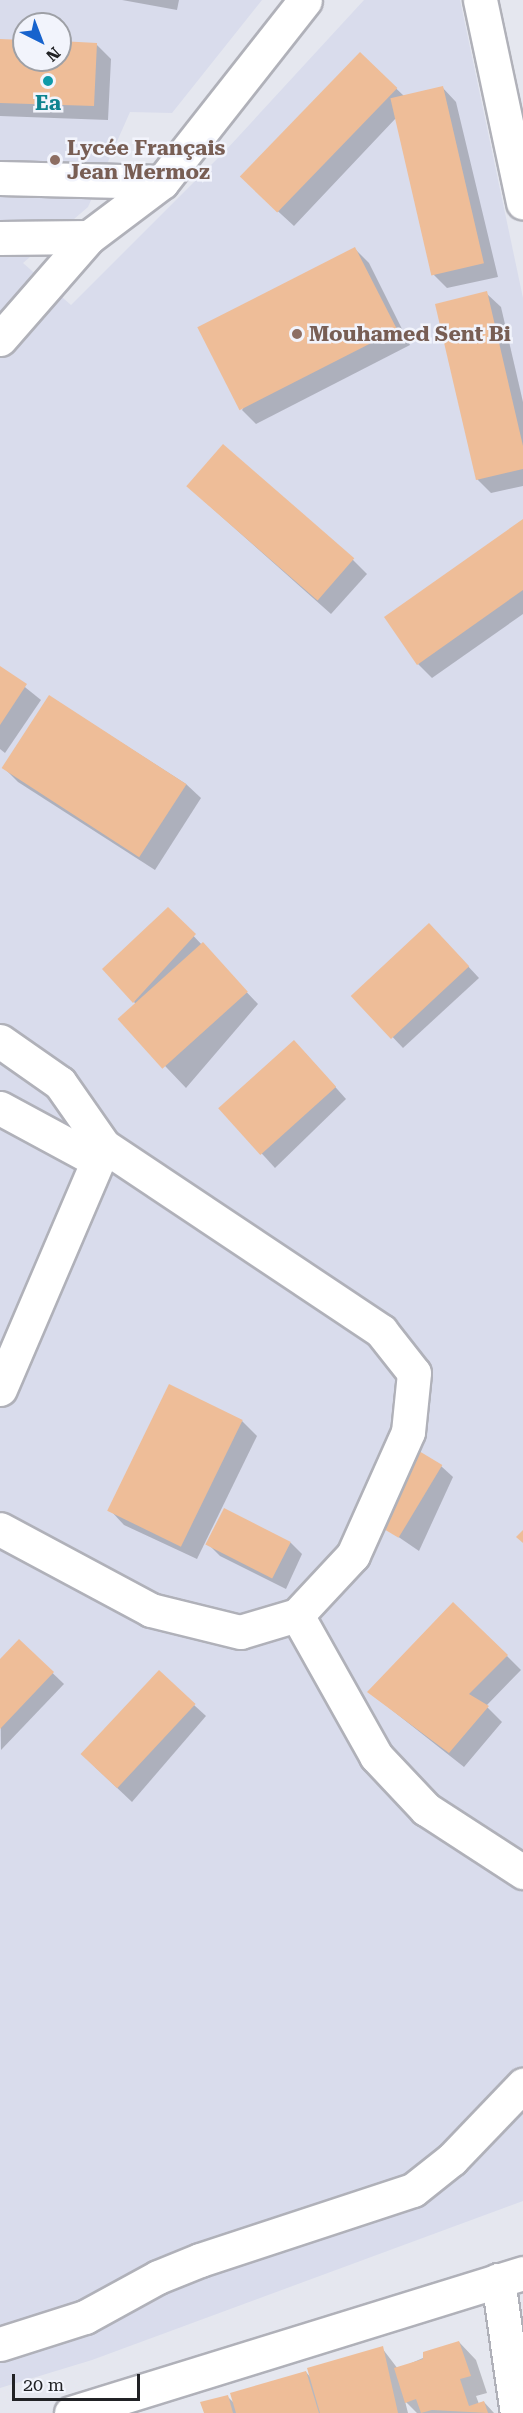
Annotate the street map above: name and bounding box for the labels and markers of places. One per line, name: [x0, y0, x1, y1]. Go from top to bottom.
marker: Ea: [41, 74, 55, 88]
place label: Ea: [35, 90, 61, 116]
place label: Lycée Français Jean Mermoz: [67, 135, 225, 185]
marker: Lycée Français Jean Mermoz: [48, 153, 62, 167]
place label: Mouhamed Sent Bi: [309, 321, 511, 347]
marker: Mouhamed Sent Bi: [290, 327, 304, 341]

